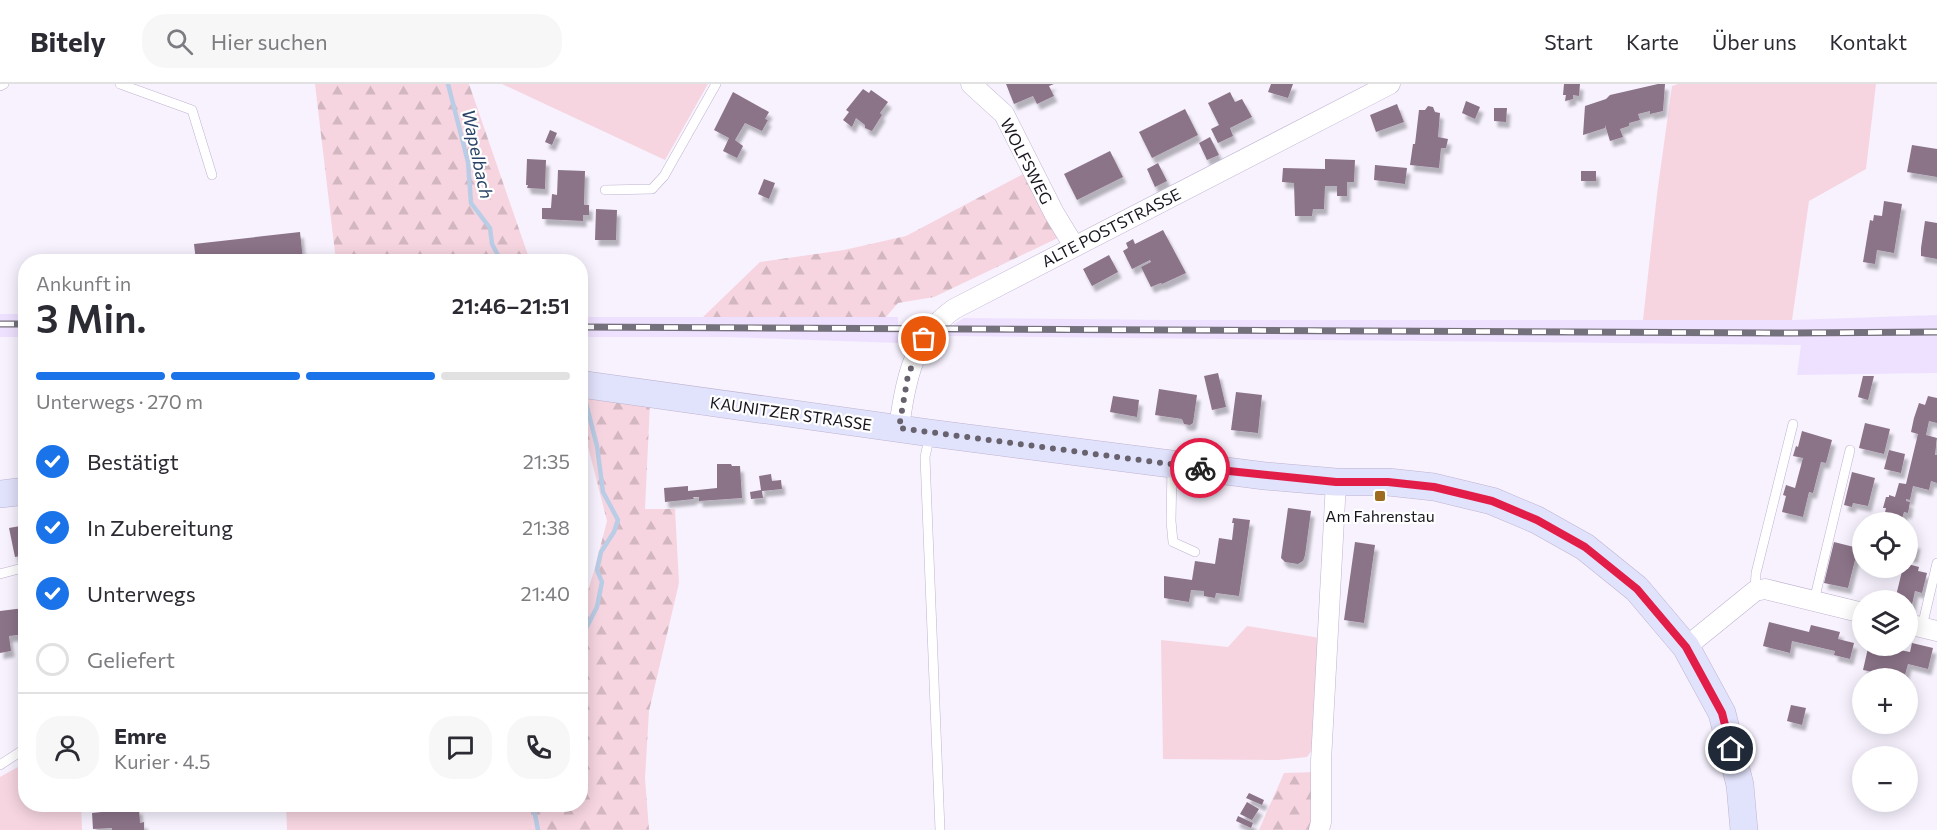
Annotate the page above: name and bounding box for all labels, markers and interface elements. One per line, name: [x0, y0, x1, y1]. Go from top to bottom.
search box: [142, 14, 562, 68]
text: Bitely: [30, 24, 106, 58]
icon: search: [163, 25, 196, 58]
text: Hier suchen: [211, 28, 328, 55]
text: Start: [1544, 29, 1593, 54]
text: Karte: [1626, 29, 1679, 54]
text: Über uns: [1712, 29, 1796, 54]
text: Kontakt: [1829, 29, 1907, 54]
water label: Wapelbach: [458, 107, 498, 201]
street label: WOLFSWEG: [997, 115, 1057, 207]
street label: ALTE POSTSTRASSE: [1038, 184, 1184, 270]
text: Ankunft in: [36, 271, 131, 295]
text: 21:46–21:51: [452, 292, 570, 319]
text: 3 Min.: [36, 293, 147, 341]
pin: [898, 313, 949, 364]
icon: bag: [907, 322, 940, 355]
text: Unterwegs · 270 m: [36, 389, 203, 413]
street label: KAUNITZER STRASSE: [709, 392, 873, 434]
courier: [1170, 438, 1230, 498]
icon: check: [36, 445, 69, 478]
text: Bestätigt: [87, 448, 179, 475]
text: 21:35: [523, 449, 570, 473]
icon: bike: [1184, 452, 1217, 485]
marker: Am Fahrenstau: [1373, 489, 1387, 503]
place label: Am Fahrenstau: [1325, 506, 1435, 525]
icon: check: [36, 511, 69, 544]
map controls: [1852, 512, 1918, 812]
button: locate: [1852, 512, 1918, 578]
text: In Zubereitung: [87, 514, 233, 541]
text: 21:38: [522, 515, 570, 539]
icon: check: [36, 577, 69, 610]
text: Unterwegs: [87, 580, 196, 607]
text: 21:40: [521, 581, 570, 605]
button: layers: [1852, 590, 1918, 656]
text: Geliefert: [87, 646, 175, 673]
button: +: [1852, 668, 1918, 734]
button: person: [36, 716, 99, 779]
button: chat: [429, 716, 492, 779]
button: phone: [507, 716, 570, 779]
text: Emre: [114, 722, 167, 749]
pin: [1705, 723, 1756, 774]
icon: home: [1714, 732, 1747, 765]
button: −: [1852, 746, 1918, 812]
text: Kurier · 4.5: [114, 749, 210, 773]

